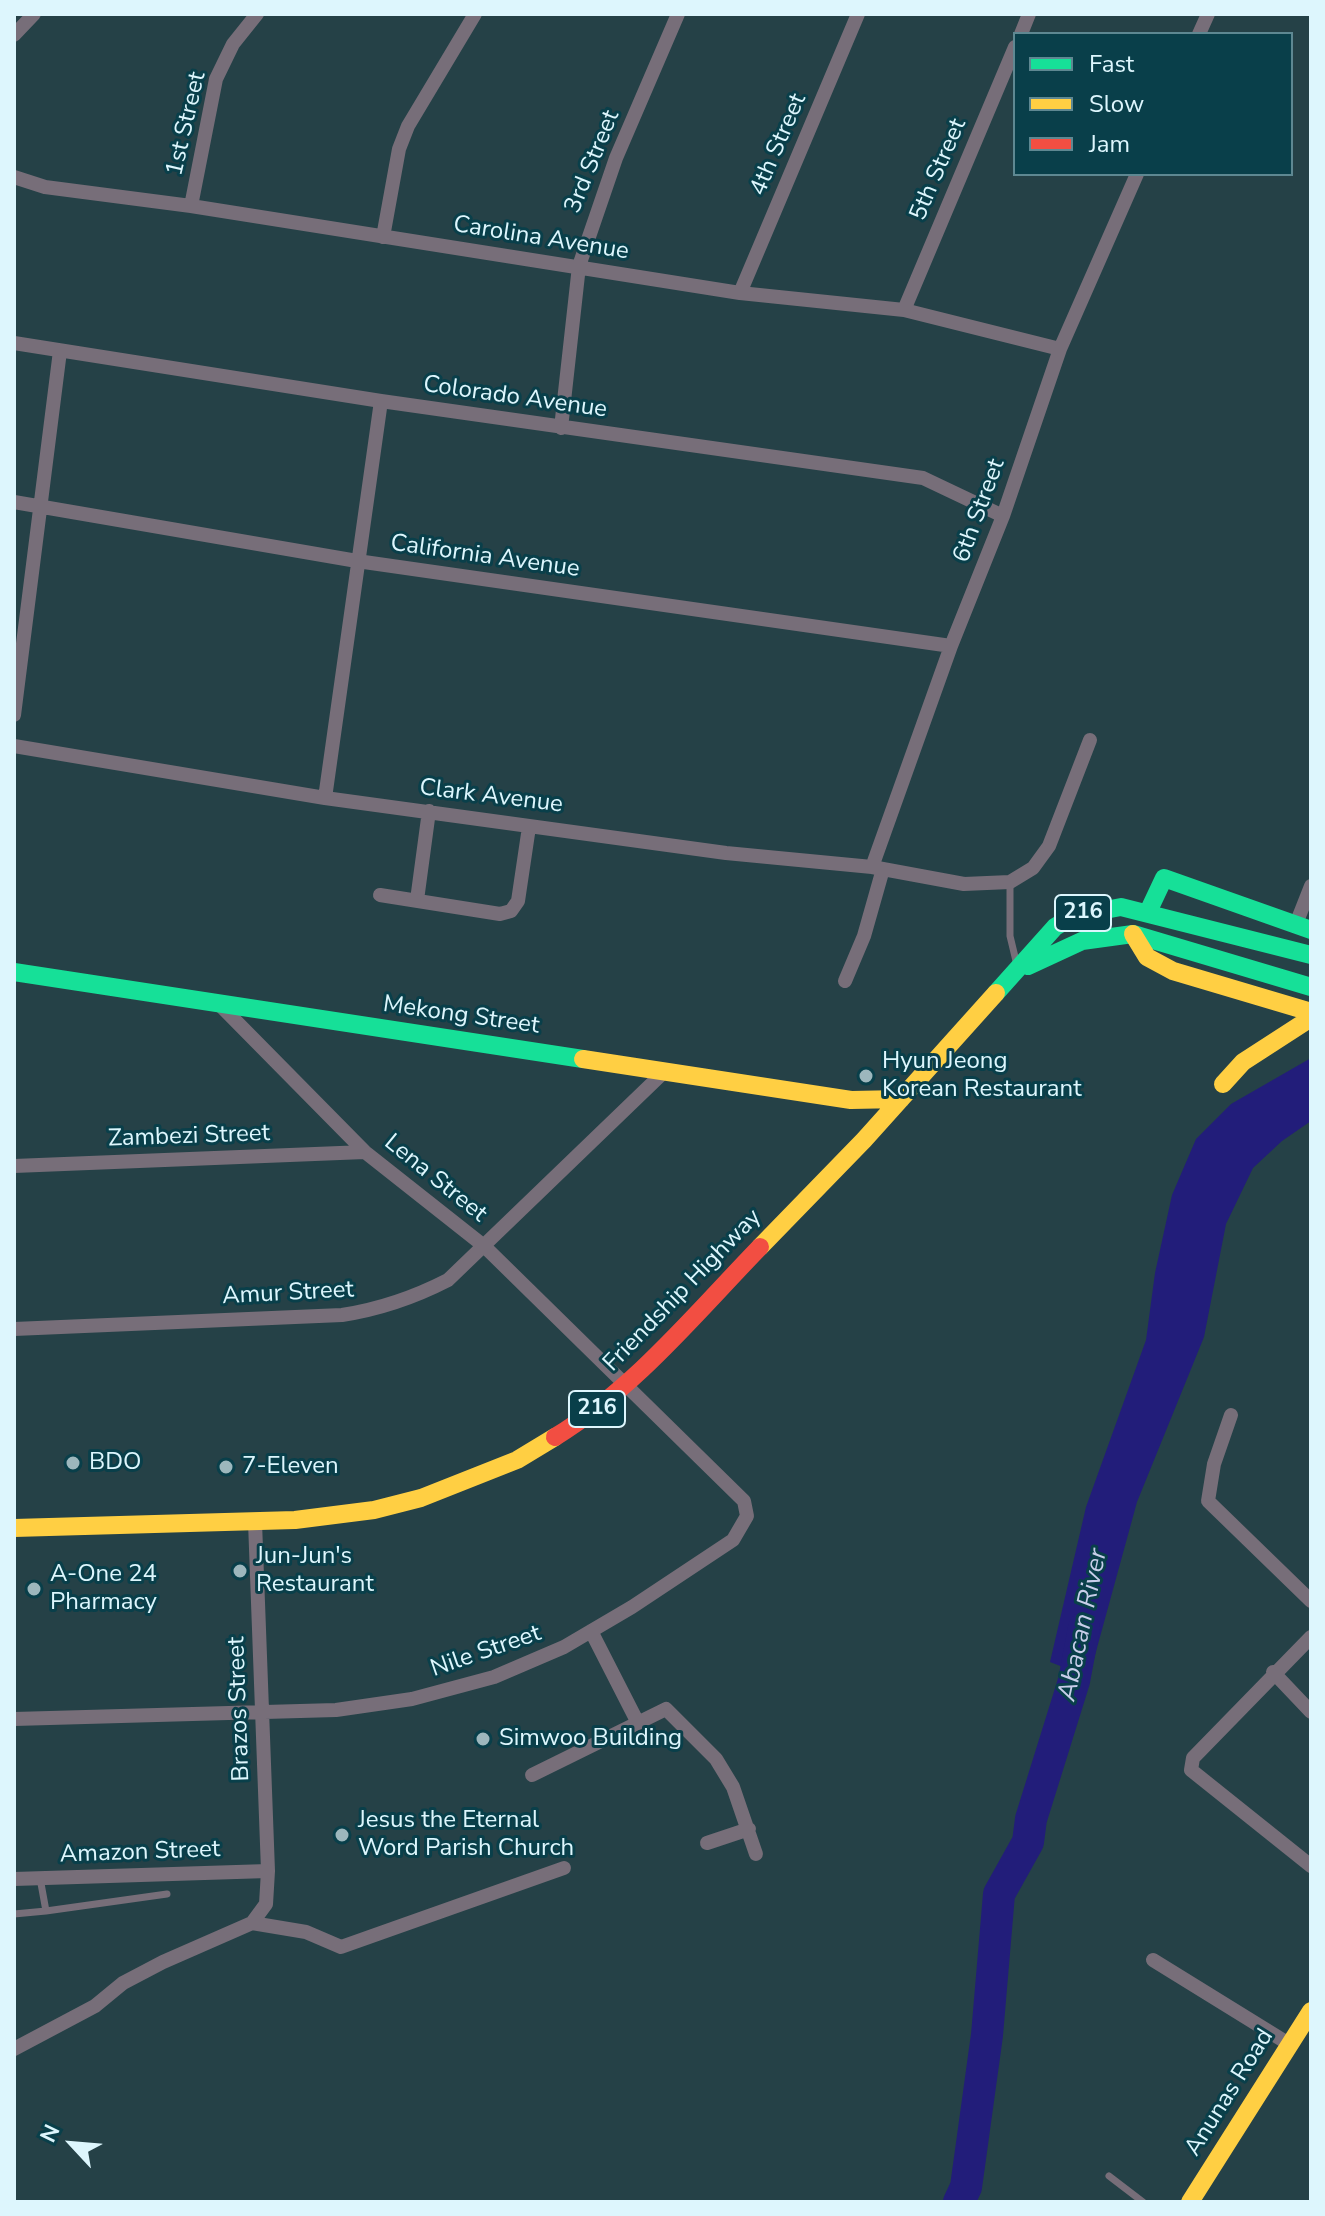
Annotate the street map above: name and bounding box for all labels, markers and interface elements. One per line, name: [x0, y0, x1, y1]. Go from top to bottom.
legend: [1013, 32, 1293, 176]
text: Fast: [1089, 48, 1134, 80]
street label: 1st Street: [161, 69, 213, 179]
text: Slow: [1089, 88, 1144, 120]
street label: 4th Street: [745, 90, 813, 200]
street label: 3rd Street: [559, 106, 627, 218]
street label: 5th Street: [905, 115, 973, 225]
text: Jam: [1089, 128, 1130, 160]
street label: Carolina Avenue: [451, 211, 631, 267]
street label: Colorado Avenue: [421, 371, 609, 425]
street label: 6th Street: [948, 455, 1012, 567]
street label: California Avenue: [389, 529, 581, 585]
street label: Clark Avenue: [418, 774, 564, 820]
road number: 216: [1055, 895, 1111, 931]
street label: Mekong Street: [381, 991, 541, 1041]
place label: Hyun Jeong Korean Restaurant: [882, 1048, 1082, 1104]
marker: Hyun Jeong Korean Restaurant: [857, 1067, 875, 1085]
street label: Zambezi Street: [107, 1120, 271, 1154]
street label: Lena Street: [378, 1129, 492, 1229]
street label: Friendship Highway: [598, 1204, 768, 1378]
street label: Amur Street: [221, 1276, 355, 1312]
road number: 216: [569, 1391, 625, 1427]
place label: BDO: [89, 1449, 141, 1477]
place label: 7-Eleven: [242, 1453, 339, 1481]
marker: BDO: [64, 1454, 82, 1472]
marker: 7-Eleven: [217, 1458, 235, 1476]
place label: Jun-Jun's Restaurant: [256, 1543, 374, 1599]
water label: Abacan River: [1053, 1546, 1115, 1704]
place label: A-One 24 Pharmacy: [50, 1561, 157, 1617]
marker: Jun-Jun's Restaurant: [231, 1562, 249, 1580]
marker: A-One 24 Pharmacy: [25, 1580, 43, 1598]
street label: Nile Street: [427, 1620, 545, 1684]
street label: Brazos Street: [223, 1636, 257, 1782]
place label: Simwoo Building: [499, 1725, 682, 1753]
marker: Simwoo Building: [474, 1730, 492, 1748]
place label: Jesus the Eternal Word Parish Church: [358, 1807, 574, 1863]
marker: Jesus the Eternal Word Parish Church: [333, 1826, 351, 1844]
street label: Amazon Street: [59, 1836, 221, 1870]
street label: Anunas Road: [1180, 2024, 1280, 2162]
north arrow: [32, 2104, 112, 2184]
text: N: [33, 2120, 68, 2147]

